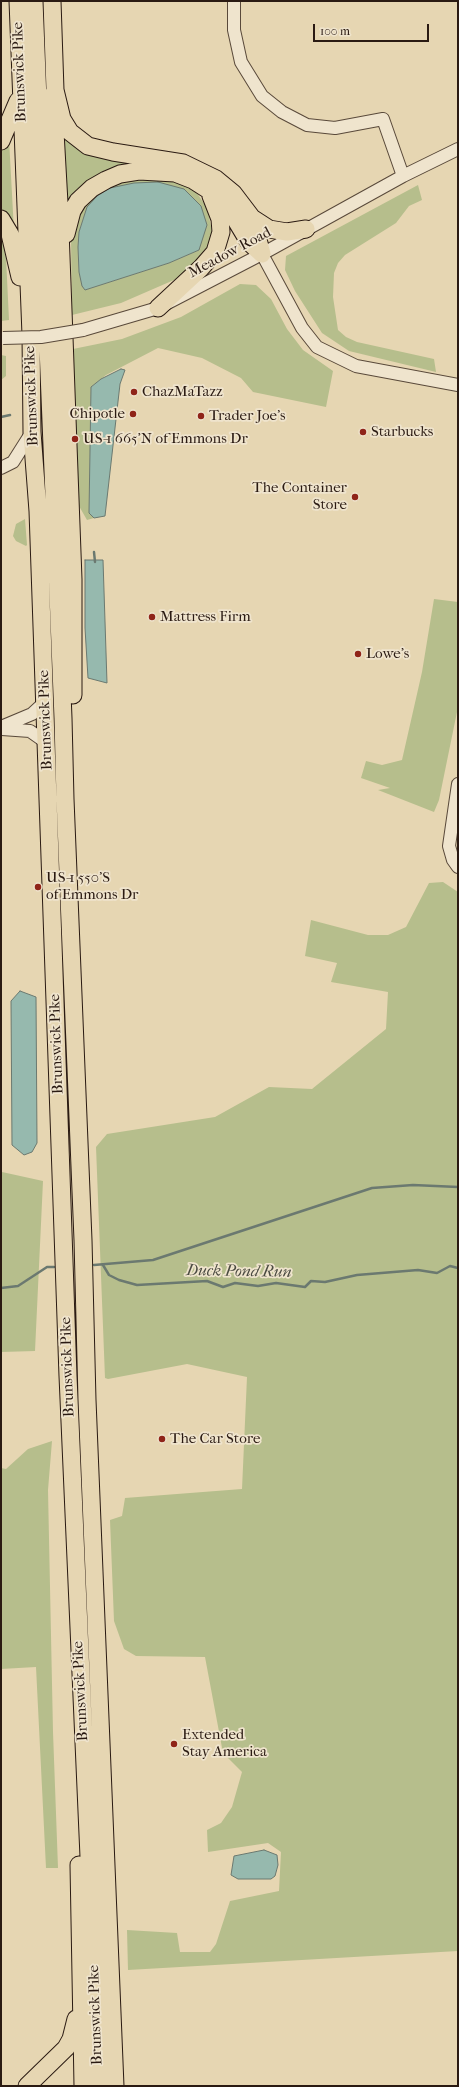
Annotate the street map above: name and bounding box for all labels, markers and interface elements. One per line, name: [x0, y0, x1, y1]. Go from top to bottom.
scale bar: [315, 16, 431, 42]
street label: Brunswick Pike: [9, 22, 31, 122]
text: 100 m: [320, 24, 350, 38]
street label: Meadow Road: [186, 224, 274, 282]
street label: Brunswick Pike: [21, 346, 43, 446]
place label: ChazMaTazz: [142, 383, 223, 401]
marker: ChazMaTazz: [129, 387, 139, 397]
place label: Chipotle: [70, 405, 125, 423]
place label: Trader Joe's: [209, 407, 286, 425]
marker: Chipotle: [128, 409, 138, 419]
marker: Trader Joe's: [196, 411, 206, 421]
place label: Starbucks: [371, 423, 433, 441]
marker: Starbucks: [358, 427, 368, 437]
place label: US-1 665'N of Emmons Dr: [83, 430, 248, 448]
marker: US-1 665'N of Emmons Dr: [70, 434, 80, 444]
place label: The Container Store: [252, 479, 347, 514]
marker: The Container Store: [350, 492, 360, 502]
place label: Mattress Firm: [160, 608, 251, 626]
marker: Mattress Firm: [147, 612, 157, 622]
place label: Lowe's: [366, 645, 409, 663]
marker: Lowe's: [353, 649, 363, 659]
street label: Brunswick Pike: [35, 670, 57, 770]
place label: US-1 550'S of Emmons Dr: [46, 869, 138, 904]
marker: US-1 550'S of Emmons Dr: [33, 882, 43, 892]
street label: Brunswick Pike: [46, 994, 68, 1094]
water label: Duck Pond Run: [186, 1261, 292, 1283]
street label: Brunswick Pike: [57, 1317, 79, 1417]
place label: The Car Store: [170, 1430, 260, 1448]
marker: The Car Store: [157, 1434, 167, 1444]
street label: Brunswick Pike: [69, 1640, 93, 1742]
place label: Extended Stay America: [182, 1726, 267, 1761]
marker: Extended Stay America: [169, 1739, 179, 1749]
street label: Brunswick Pike: [85, 1965, 107, 2065]

